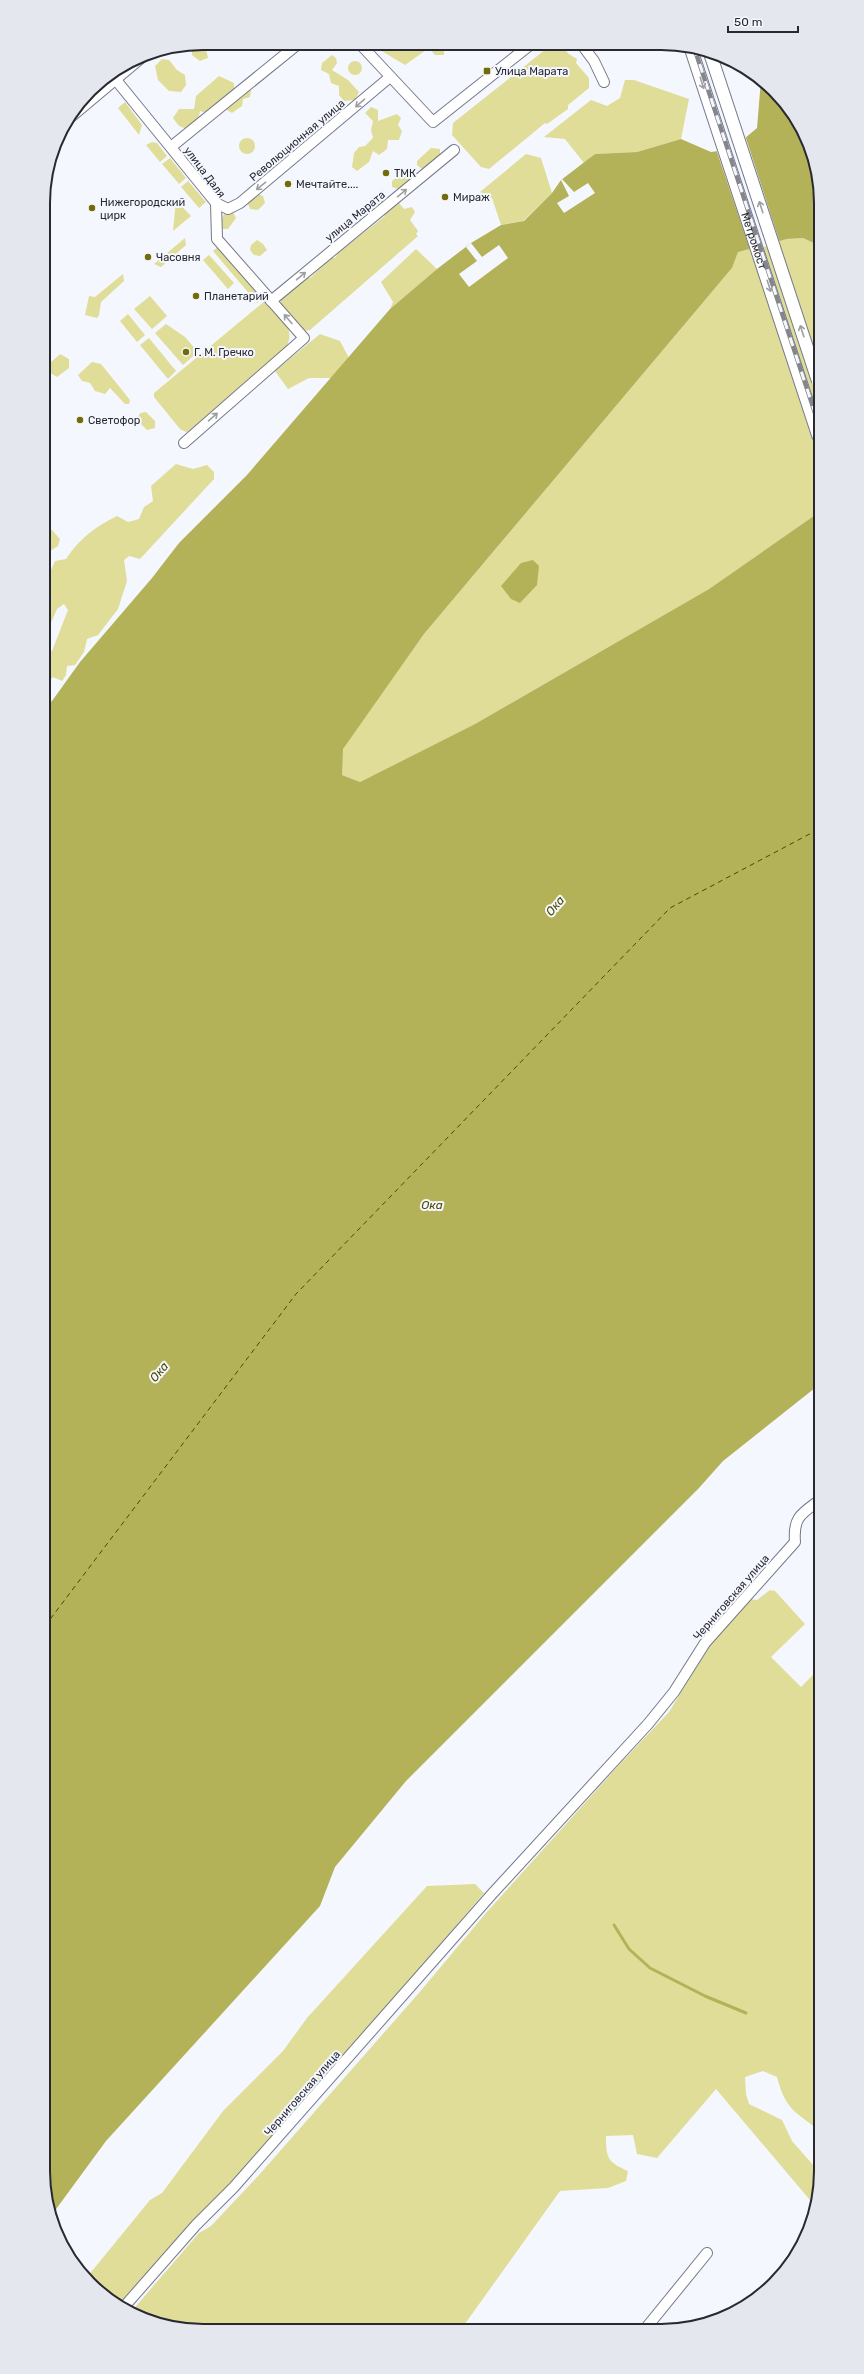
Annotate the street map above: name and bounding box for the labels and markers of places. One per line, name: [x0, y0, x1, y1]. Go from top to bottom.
place label: Улица Марата: [495, 65, 568, 78]
marker: Улица Марата: [482, 66, 492, 76]
place label: ТМК: [394, 167, 416, 180]
marker: ТМК: [381, 168, 391, 178]
place label: Мечтайте....: [296, 178, 358, 191]
marker: Мечтайте....: [283, 179, 293, 189]
place label: Мираж: [453, 191, 490, 204]
marker: Мираж: [440, 192, 450, 202]
place label: Нижегородский цирк: [100, 196, 185, 222]
marker: Нижегородский цирк: [87, 203, 97, 213]
place label: Часовня: [156, 251, 201, 264]
marker: Часовня: [143, 252, 153, 262]
place label: Планетарий: [204, 290, 269, 303]
marker: Планетарий: [191, 291, 201, 301]
place label: Г. М. Гречко: [194, 346, 254, 359]
marker: Г. М. Гречко: [181, 347, 191, 357]
place label: Светофор: [88, 414, 140, 427]
marker: Светофор: [75, 415, 85, 425]

